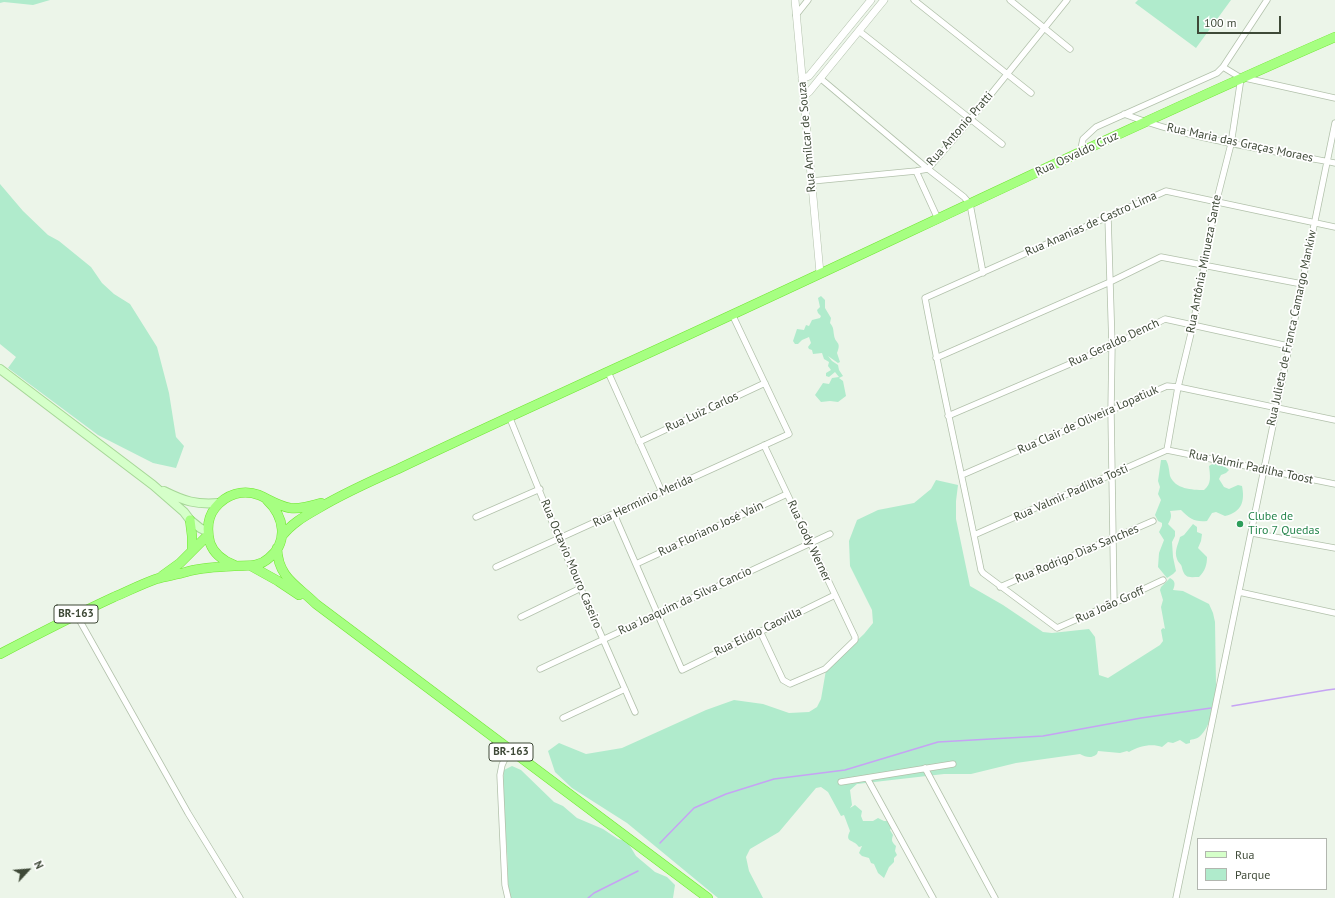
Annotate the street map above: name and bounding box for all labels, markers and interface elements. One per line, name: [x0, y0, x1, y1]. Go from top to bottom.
scale bar: [1199, 8, 1283, 34]
text: 100 m: [1204, 15, 1237, 30]
street label: Rua Amílcar de Souza: [795, 81, 819, 193]
street label: Rua Antonio Pratti: [924, 89, 996, 169]
street label: Rua Maria das Graças Moraes: [1165, 120, 1315, 166]
street label: Rua Osvaldo Cruz: [1033, 128, 1121, 180]
street label: Rua Ananias de Castro Lima: [1023, 188, 1159, 260]
street label: Rua Antônia Minueza Sante: [1184, 194, 1224, 334]
street label: Rua Julieta de Franca Camargo Mankiw: [1264, 229, 1320, 427]
street label: Rua Geraldo Dench: [1066, 316, 1162, 370]
street label: Rua Clair de Oliveira Lopatiuk: [1016, 382, 1160, 458]
street label: Rua Luiz Carlos: [663, 389, 741, 435]
street label: Rua Valmir Padilha Toost: [1187, 447, 1315, 487]
street label: Rua Valmir Padilha Tosti: [1012, 461, 1130, 525]
street label: Rua Herminio Merida: [591, 472, 695, 530]
street label: Rua Octavio Mouro Caseiro: [537, 497, 605, 631]
street label: Rua Floriano José Vain: [656, 498, 766, 560]
street label: Rua Gody Werner: [784, 498, 834, 584]
place label: Clube de Tiro 7 Quedas: [1248, 510, 1320, 538]
marker: Clube de Tiro 7 Quedas: [1235, 519, 1245, 529]
street label: Rua Rodrigo Dias Sanches: [1013, 521, 1141, 587]
street label: Rua Joaquim da Silva Cancio: [616, 564, 754, 638]
street label: Rua João Groff: [1073, 583, 1147, 627]
street label: Rua Elidio Caovilla: [712, 604, 804, 660]
road number: BR-163: [54, 605, 98, 623]
road number: BR-163: [489, 743, 533, 761]
legend: [1197, 838, 1327, 890]
text: Rua: [1235, 847, 1254, 862]
north arrow: [8, 850, 48, 890]
text: N: [31, 858, 47, 871]
text: Parque: [1235, 867, 1270, 882]

